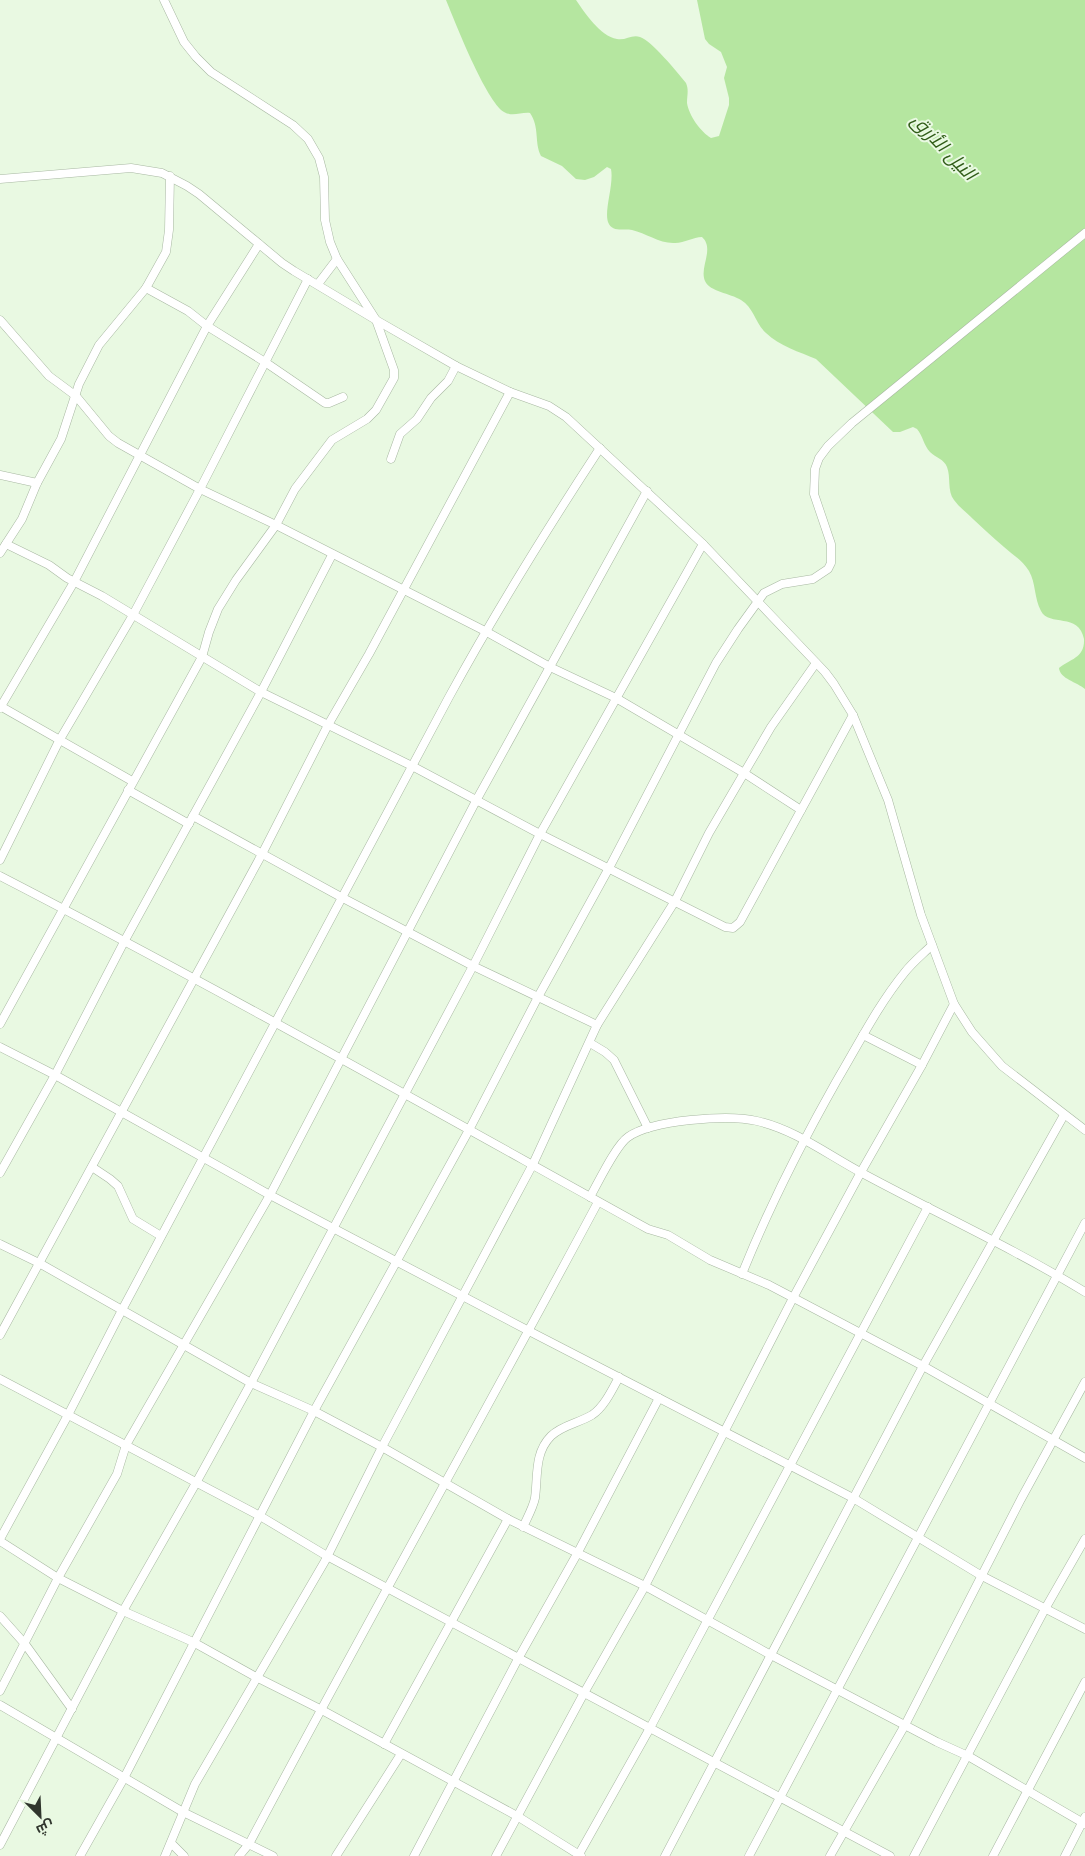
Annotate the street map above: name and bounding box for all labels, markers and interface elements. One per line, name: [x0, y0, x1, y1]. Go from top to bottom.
water label: النيل الأزرق: [906, 110, 982, 187]
north arrow: [15, 1791, 65, 1841]
text: ش: [33, 1816, 57, 1839]

